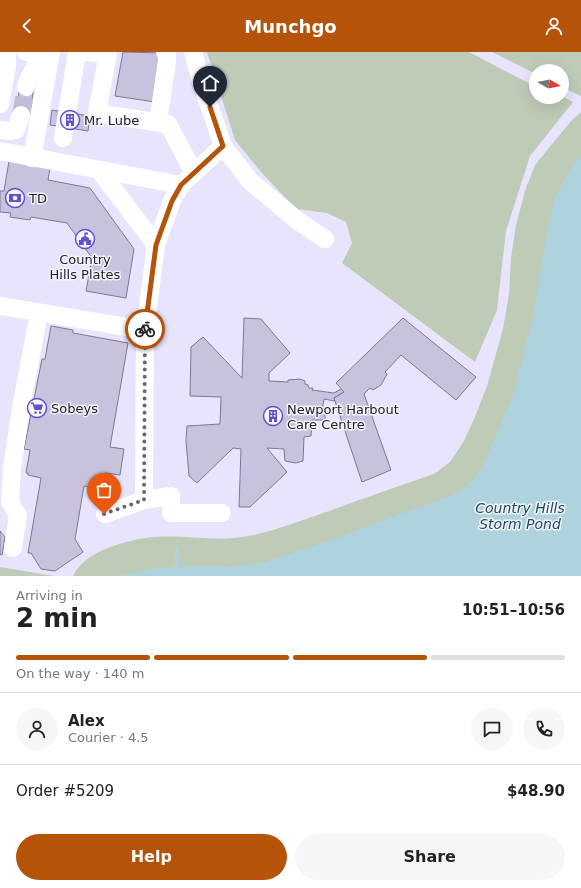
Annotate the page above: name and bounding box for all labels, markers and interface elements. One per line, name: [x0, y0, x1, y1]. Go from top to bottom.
icon: back: [16, 15, 38, 37]
icon: person: [543, 15, 565, 37]
text: Munchgo: [244, 16, 337, 37]
north arrow: [529, 64, 569, 104]
map controls: [529, 64, 569, 104]
pin: [193, 66, 227, 107]
icon: home: [199, 72, 221, 94]
building icon: Mr. Lube: [59, 109, 81, 131]
place label: Mr. Lube: [84, 113, 139, 128]
bank icon: TD: [4, 187, 26, 209]
place label: TD: [28, 191, 47, 206]
public building icon: Country Hills Plates: [74, 228, 96, 250]
place label: Country Hills Plates: [50, 252, 121, 282]
courier: [125, 309, 165, 349]
icon: bike: [134, 318, 156, 340]
supermarket icon: Sobeys: [26, 397, 48, 419]
place label: Sobeys: [51, 401, 98, 416]
place label: Newport Harbout Care Centre: [287, 402, 399, 432]
building icon: Newport Harbout Care Centre: [262, 405, 284, 427]
pin: [87, 473, 121, 514]
icon: bag: [93, 479, 115, 501]
water label: Country Hills Storm Pond: [475, 500, 565, 532]
text: Arriving in: [16, 588, 83, 603]
text: 10:51–10:56: [462, 601, 565, 619]
text: 2 min: [16, 603, 98, 633]
text: On the way · 140 m: [16, 666, 144, 681]
button: person: [16, 708, 58, 750]
button: chat: [471, 708, 513, 750]
button: phone: [523, 708, 565, 750]
text: Alex: [68, 712, 105, 730]
text: Courier · 4.5: [68, 730, 149, 745]
text: Order #5209: [16, 782, 114, 800]
text: $48.90: [507, 782, 565, 800]
button: Help: [16, 834, 287, 880]
button: Share: [295, 834, 565, 880]

